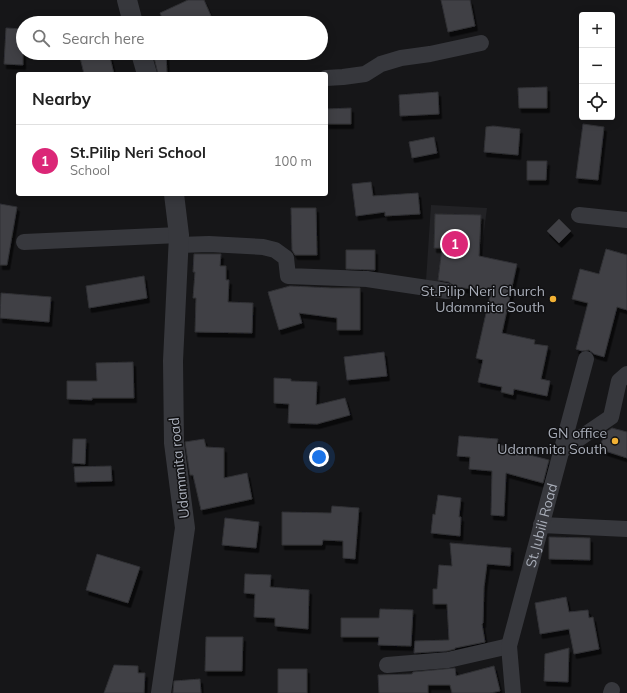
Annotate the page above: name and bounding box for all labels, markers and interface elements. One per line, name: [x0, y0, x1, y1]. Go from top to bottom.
map controls: [579, 12, 615, 120]
button: +: [579, 12, 615, 48]
search box: [16, 16, 328, 60]
icon: search: [30, 27, 52, 49]
text: Search here: [62, 29, 144, 48]
button: −: [579, 48, 615, 84]
button: locate: [579, 84, 615, 120]
text: Nearby: [32, 88, 91, 109]
text: St.Pilip Neri School: [70, 143, 206, 162]
text: 1: [41, 153, 49, 169]
text: 100 m: [274, 153, 312, 169]
text: School: [70, 162, 110, 178]
pin: 1: [442, 229, 468, 259]
place label: St.Pilip Neri Church Udammita South: [421, 282, 545, 316]
marker: St.Pilip Neri Church Udammita South: [548, 294, 558, 304]
street label: Udammita road: [165, 416, 193, 520]
place label: GN office Udammita South: [497, 424, 607, 458]
marker: GN office Udammita South: [610, 436, 620, 446]
your location: [309, 447, 329, 467]
street label: St.Jubili Road: [521, 481, 561, 570]

